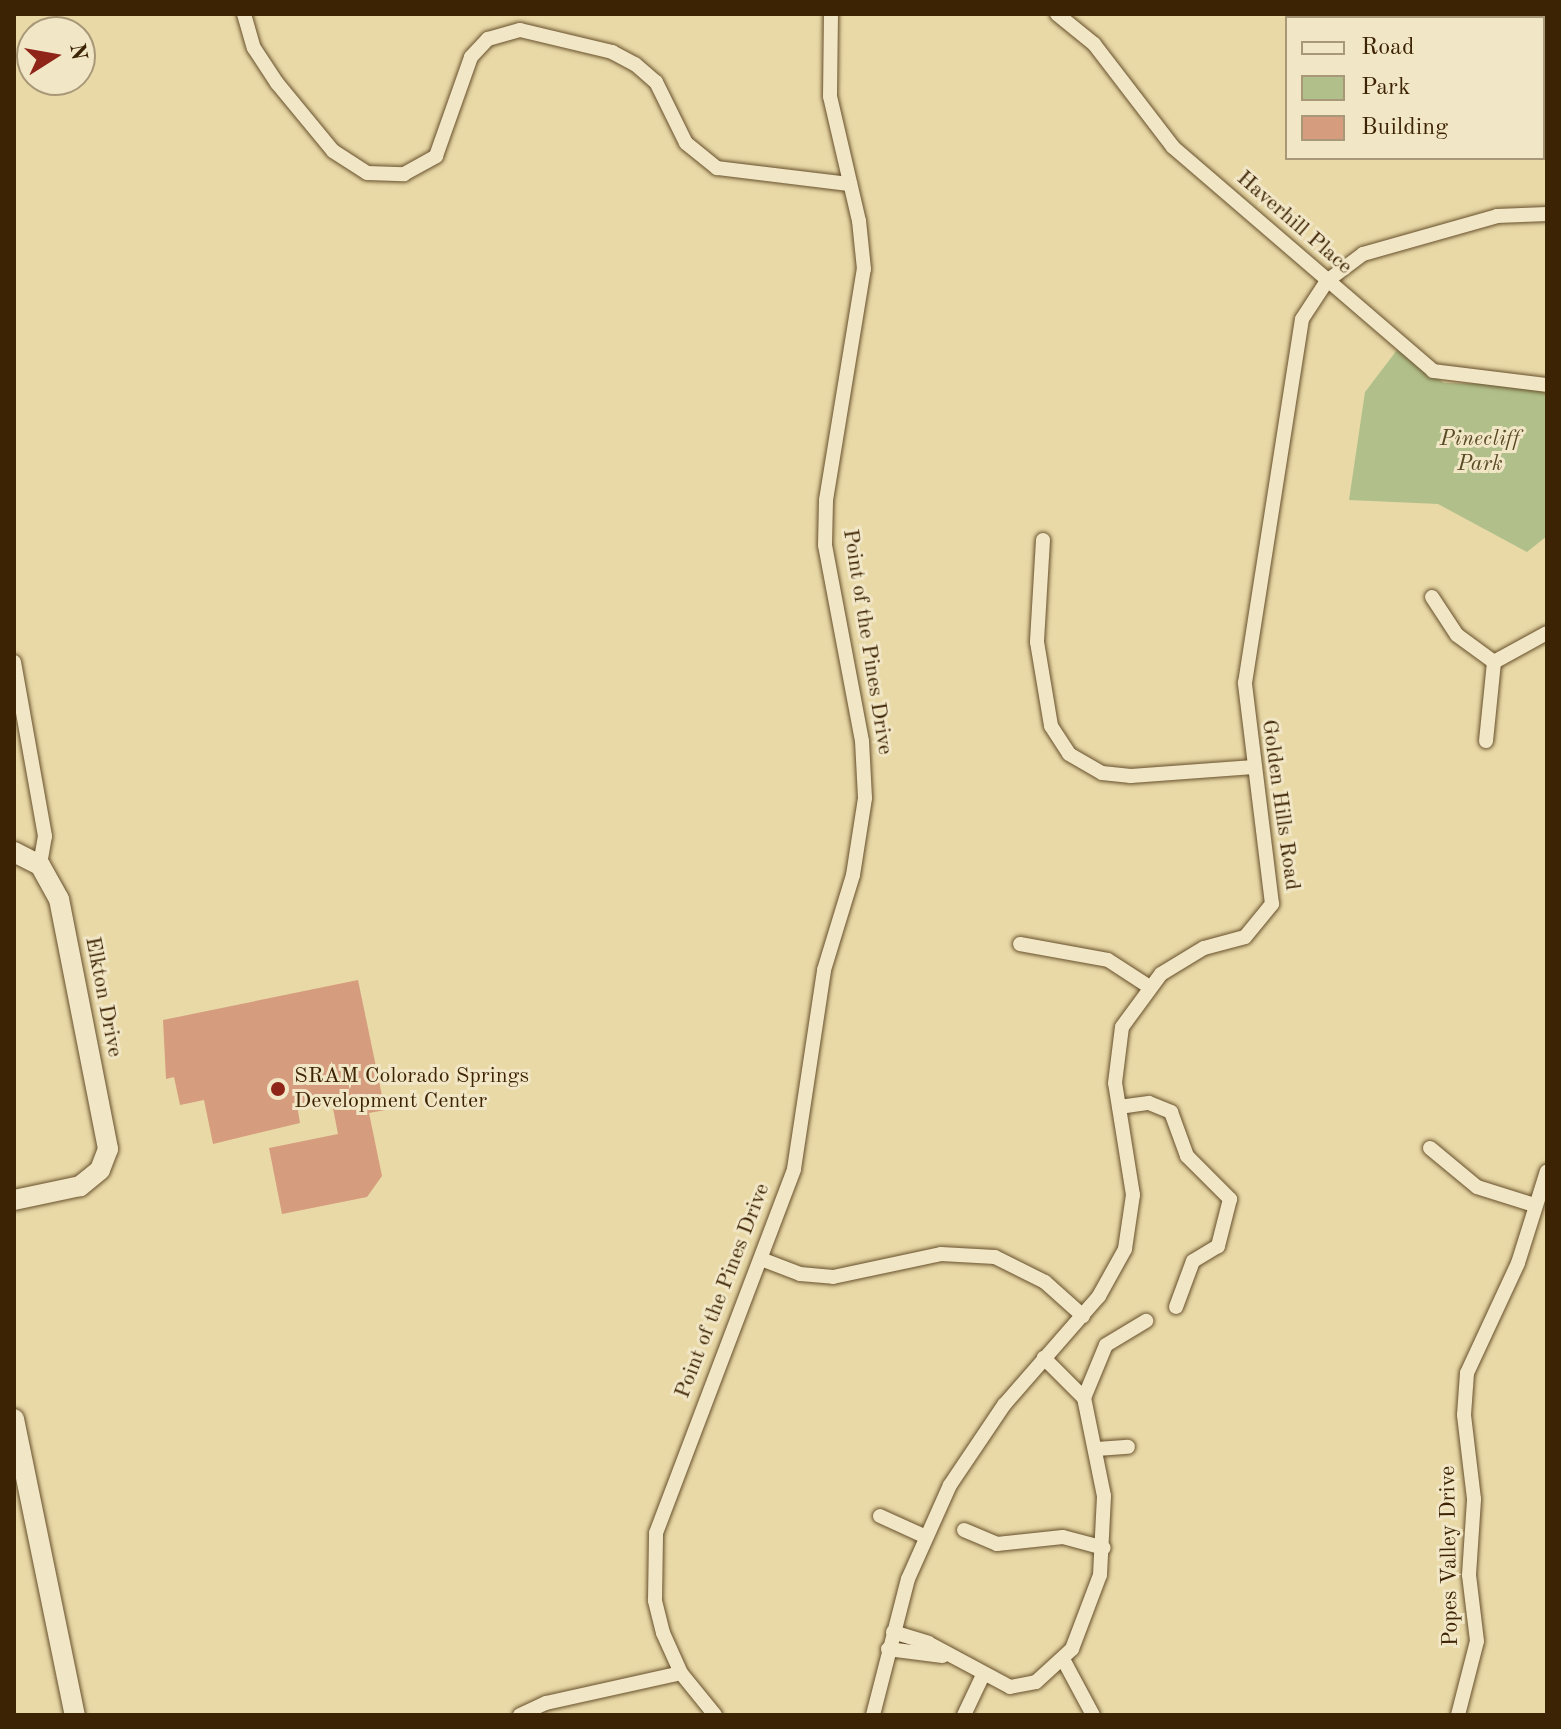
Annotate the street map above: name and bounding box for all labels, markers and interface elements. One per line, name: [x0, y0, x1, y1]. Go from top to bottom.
north arrow: [16, 16, 96, 96]
legend: [1285, 16, 1545, 160]
text: Road: [1361, 36, 1414, 60]
text: N: [65, 41, 90, 62]
text: Park: [1361, 76, 1410, 100]
text: Building: [1361, 116, 1448, 140]
street label: Haverhill Place: [1231, 166, 1357, 280]
park label: Pinecliff Park: [1440, 426, 1520, 478]
street label: Point of the Pines Drive: [836, 527, 898, 757]
street label: Golden Hills Road: [1255, 718, 1305, 892]
street label: Elkton Drive: [78, 935, 128, 1059]
place label: SRAM Colorado Springs Development Center: [294, 1063, 529, 1114]
marker: SRAM Colorado Springs Development Center: [269, 1080, 287, 1098]
street label: Point of the Pines Drive: [670, 1180, 776, 1402]
street label: Popes Valley Drive: [1435, 1465, 1465, 1647]

